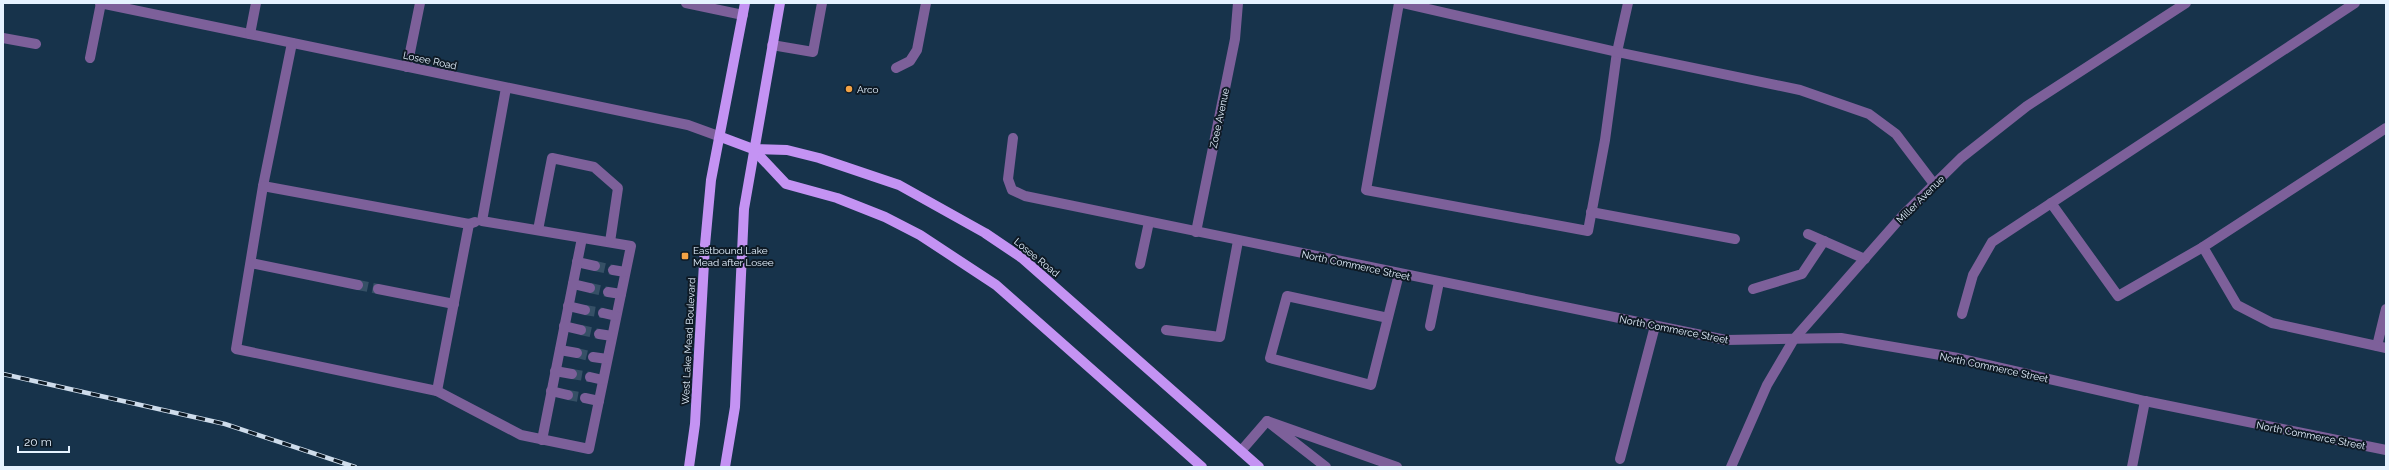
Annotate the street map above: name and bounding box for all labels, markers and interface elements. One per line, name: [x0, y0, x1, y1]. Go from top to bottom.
street label: Losee Road: [402, 49, 458, 72]
marker: Arco: [844, 84, 854, 94]
place label: Arco: [857, 84, 879, 95]
street label: Zoee Avenue: [1208, 87, 1231, 149]
street label: Miller Avenue: [1894, 173, 1947, 225]
street label: Losee Road: [1012, 236, 1061, 279]
place label: Eastbound Lake Mead after Losee: [693, 245, 774, 268]
street label: North Commerce Street: [1301, 249, 1412, 283]
marker: Eastbound Lake Mead after Losee: [680, 251, 690, 261]
street label: West Lake Mead Boulevard: [680, 277, 697, 405]
street label: North Commerce Street: [1618, 314, 1730, 346]
street label: North Commerce Street: [1939, 351, 2050, 385]
street label: North Commerce Street: [2255, 420, 2367, 452]
scale bar: [18, 428, 69, 454]
text: 20 m: [24, 435, 52, 449]

